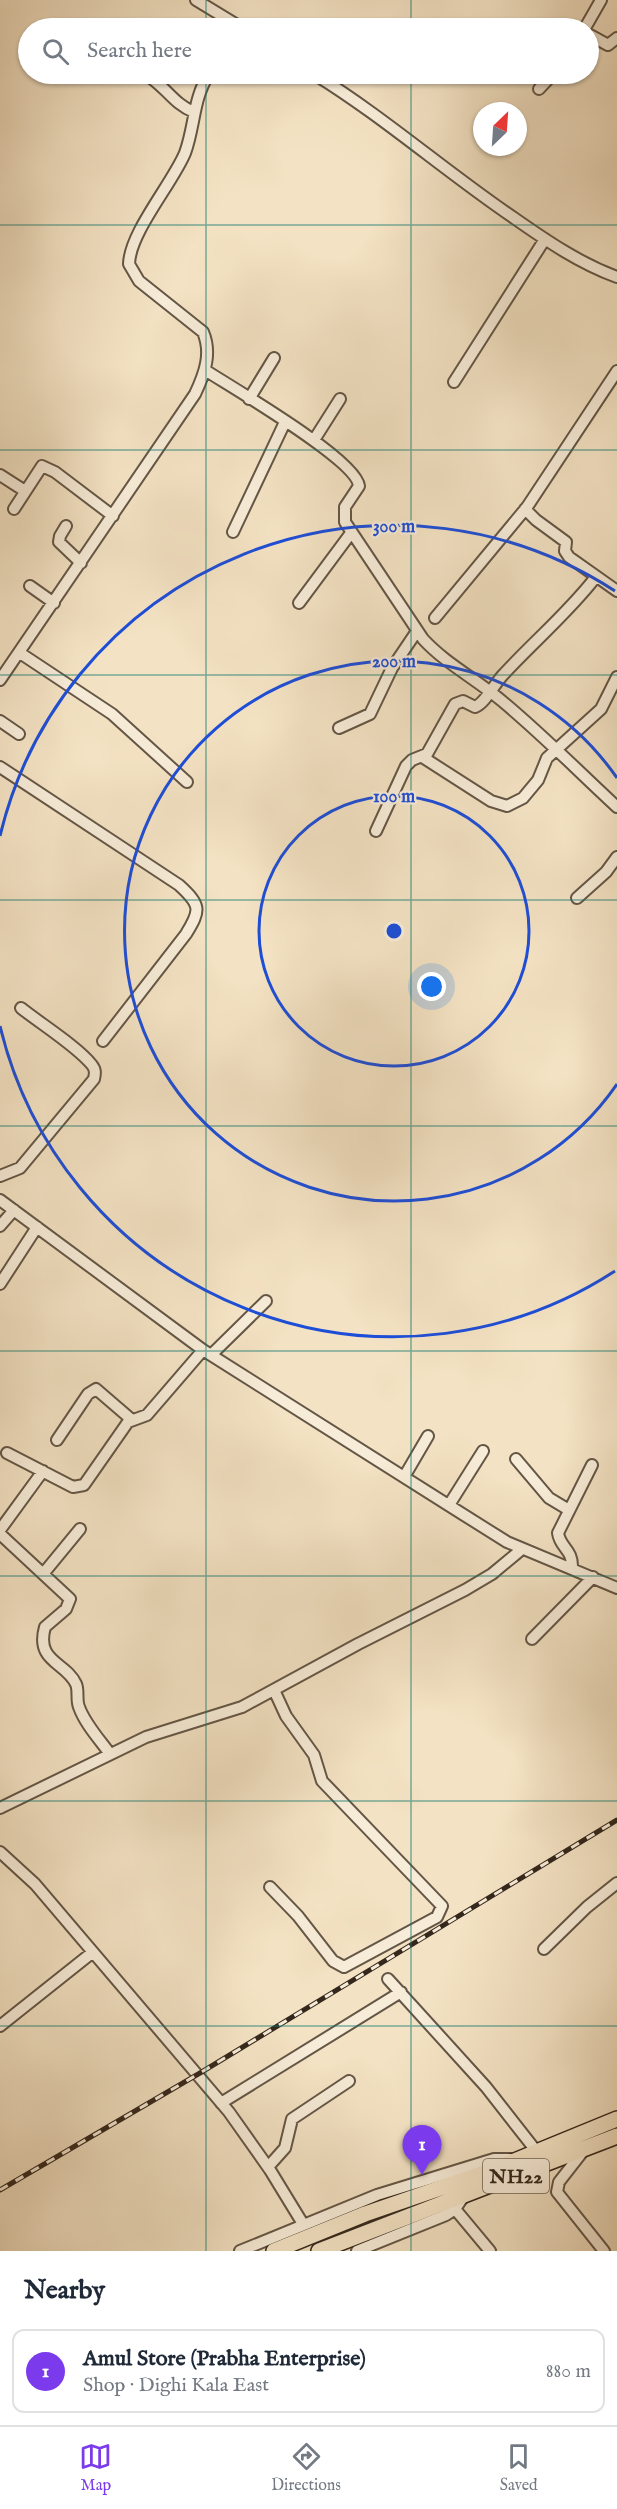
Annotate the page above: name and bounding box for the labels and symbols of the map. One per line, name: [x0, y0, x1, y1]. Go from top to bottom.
north arrow: [473, 102, 527, 156]
text: 300 m: [373, 516, 415, 539]
text: 200 m: [372, 651, 416, 674]
text: 100 m: [373, 786, 415, 809]
centre of rings: [384, 921, 404, 941]
your location: [417, 972, 446, 1001]
pin: 1: [402, 2126, 442, 2175]
road number: NH22: [483, 2159, 549, 2193]

